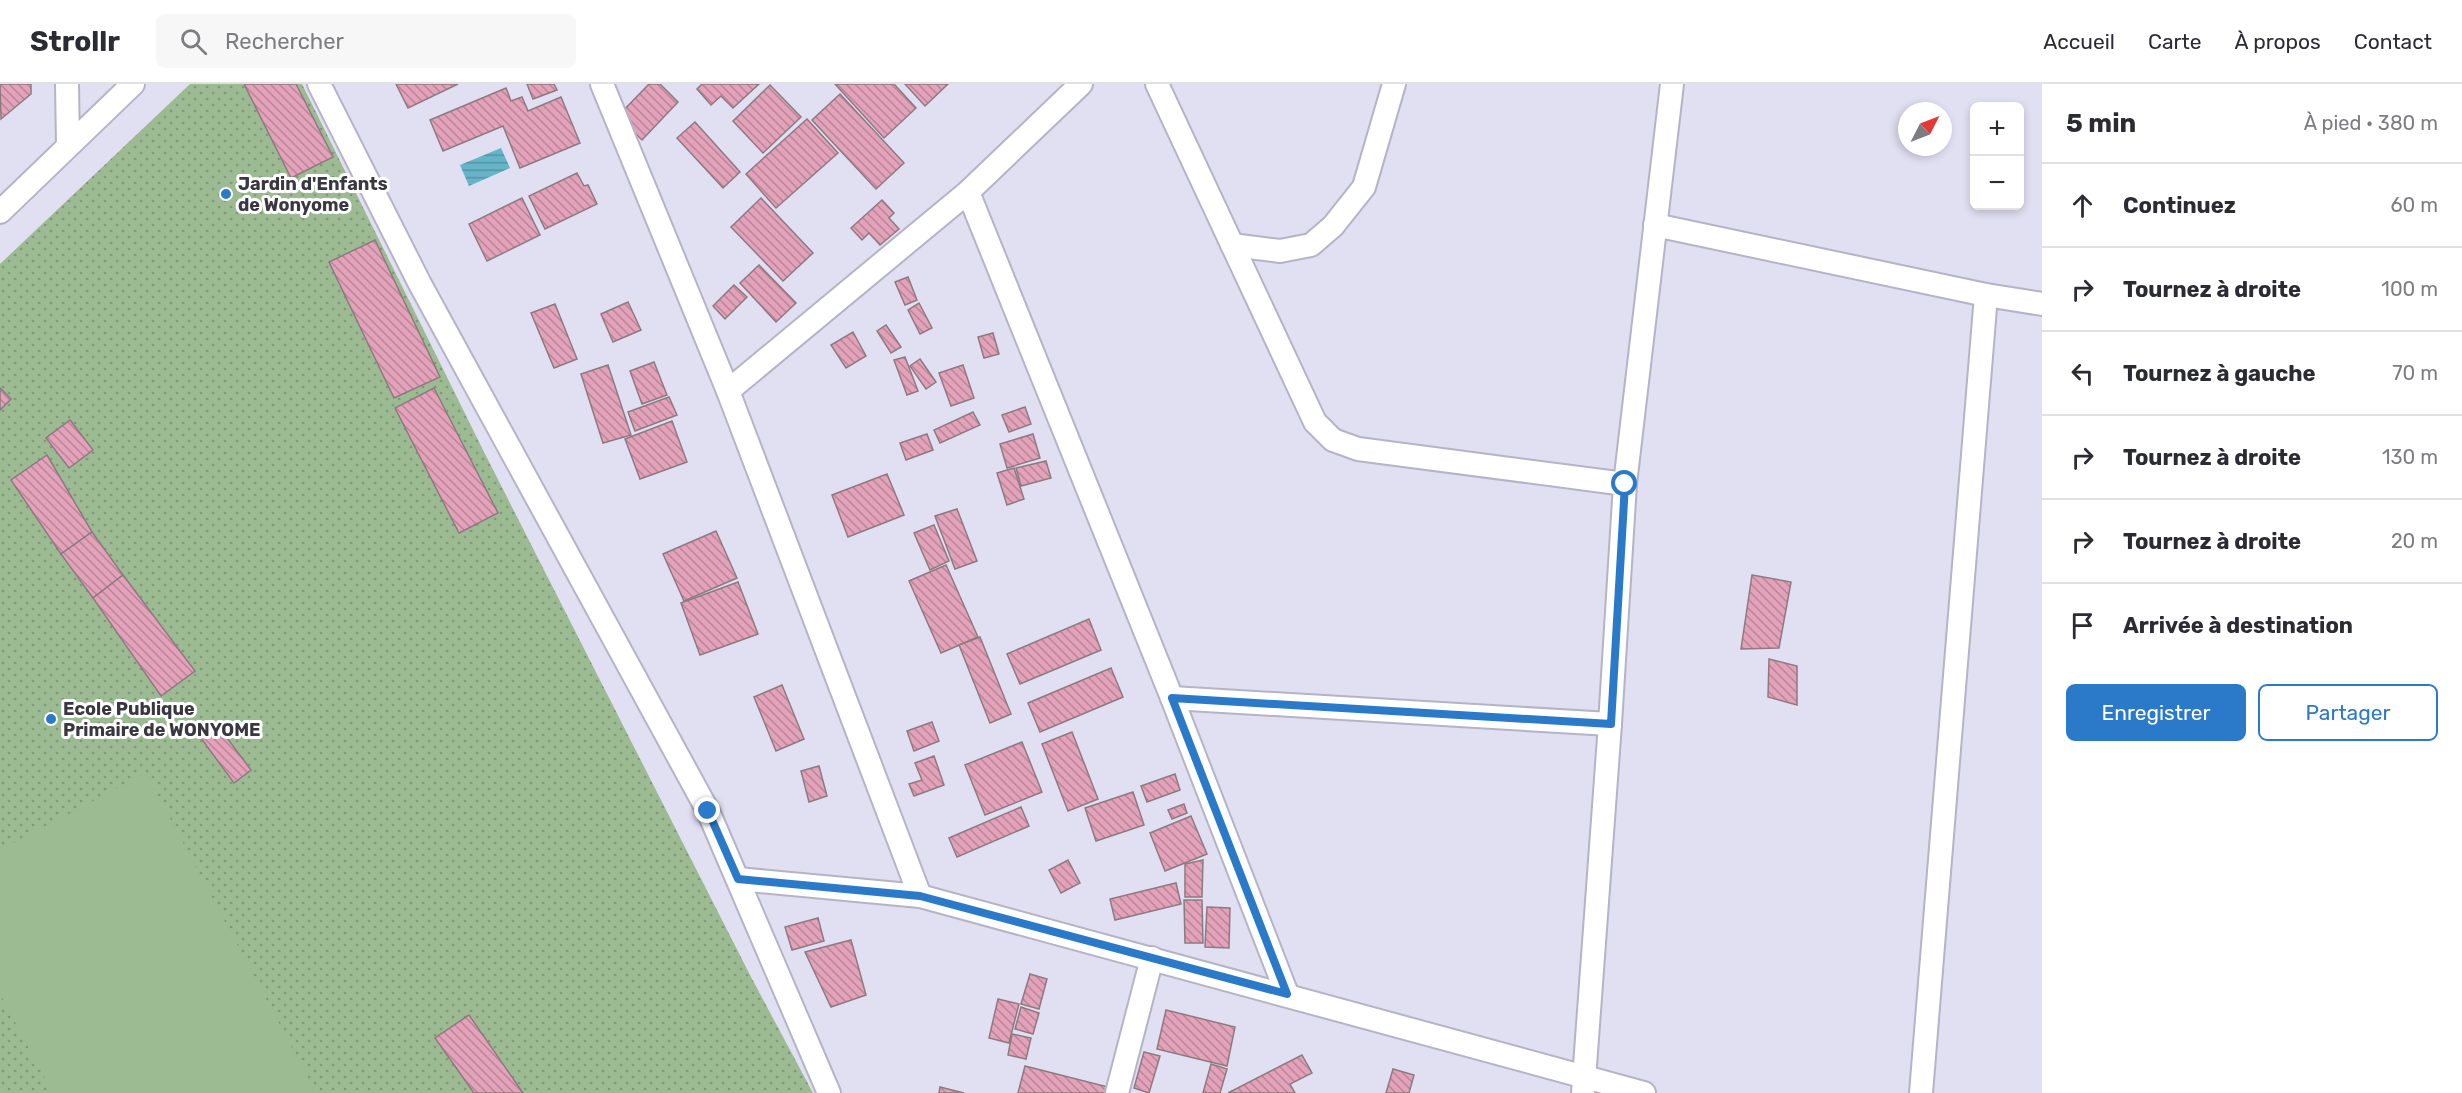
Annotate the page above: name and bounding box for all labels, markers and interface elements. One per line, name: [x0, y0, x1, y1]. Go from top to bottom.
search box: [156, 14, 576, 68]
text: Strollr: [30, 25, 120, 58]
icon: search: [177, 25, 210, 58]
text: Rechercher: [225, 28, 344, 55]
text: Accueil: [2043, 29, 2115, 54]
text: Carte: [2148, 29, 2201, 54]
text: À propos: [2234, 29, 2321, 54]
text: Contact: [2354, 29, 2432, 54]
north arrow: [1898, 102, 1952, 156]
map controls: [1970, 102, 2024, 210]
button: +: [1970, 102, 2024, 156]
text: 5 min: [2066, 108, 2136, 139]
text: À pied · 380 m: [2304, 111, 2438, 135]
button: −: [1970, 156, 2024, 210]
place label: Jardin d'Enfants de Wonyome: [238, 173, 388, 216]
marker: Jardin d'Enfants de Wonyome: [219, 187, 233, 201]
icon: ahead: [2066, 189, 2099, 222]
text: Continuez: [2123, 192, 2236, 219]
text: 60 m: [2391, 193, 2438, 217]
icon: right: [2066, 273, 2099, 306]
text: Tournez à droite: [2123, 276, 2301, 303]
text: 100 m: [2381, 277, 2438, 301]
icon: left: [2066, 357, 2099, 390]
text: Tournez à gauche: [2123, 360, 2316, 387]
text: 70 m: [2392, 361, 2438, 385]
icon: right: [2066, 441, 2099, 474]
text: Tournez à droite: [2123, 444, 2301, 471]
text: 130 m: [2382, 445, 2438, 469]
route start: [1611, 470, 1637, 496]
icon: right: [2066, 525, 2099, 558]
text: Tournez à droite: [2123, 528, 2301, 555]
text: 20 m: [2391, 529, 2438, 553]
icon: arrive: [2066, 609, 2099, 642]
text: Arrivée à destination: [2123, 612, 2353, 639]
button: Enregistrer: [2066, 684, 2246, 741]
button: Partager: [2258, 684, 2438, 741]
place label: Ecole Publique Primaire de WONYOME: [63, 698, 261, 741]
marker: Ecole Publique Primaire de WONYOME: [44, 712, 58, 726]
route end: [694, 797, 720, 823]

